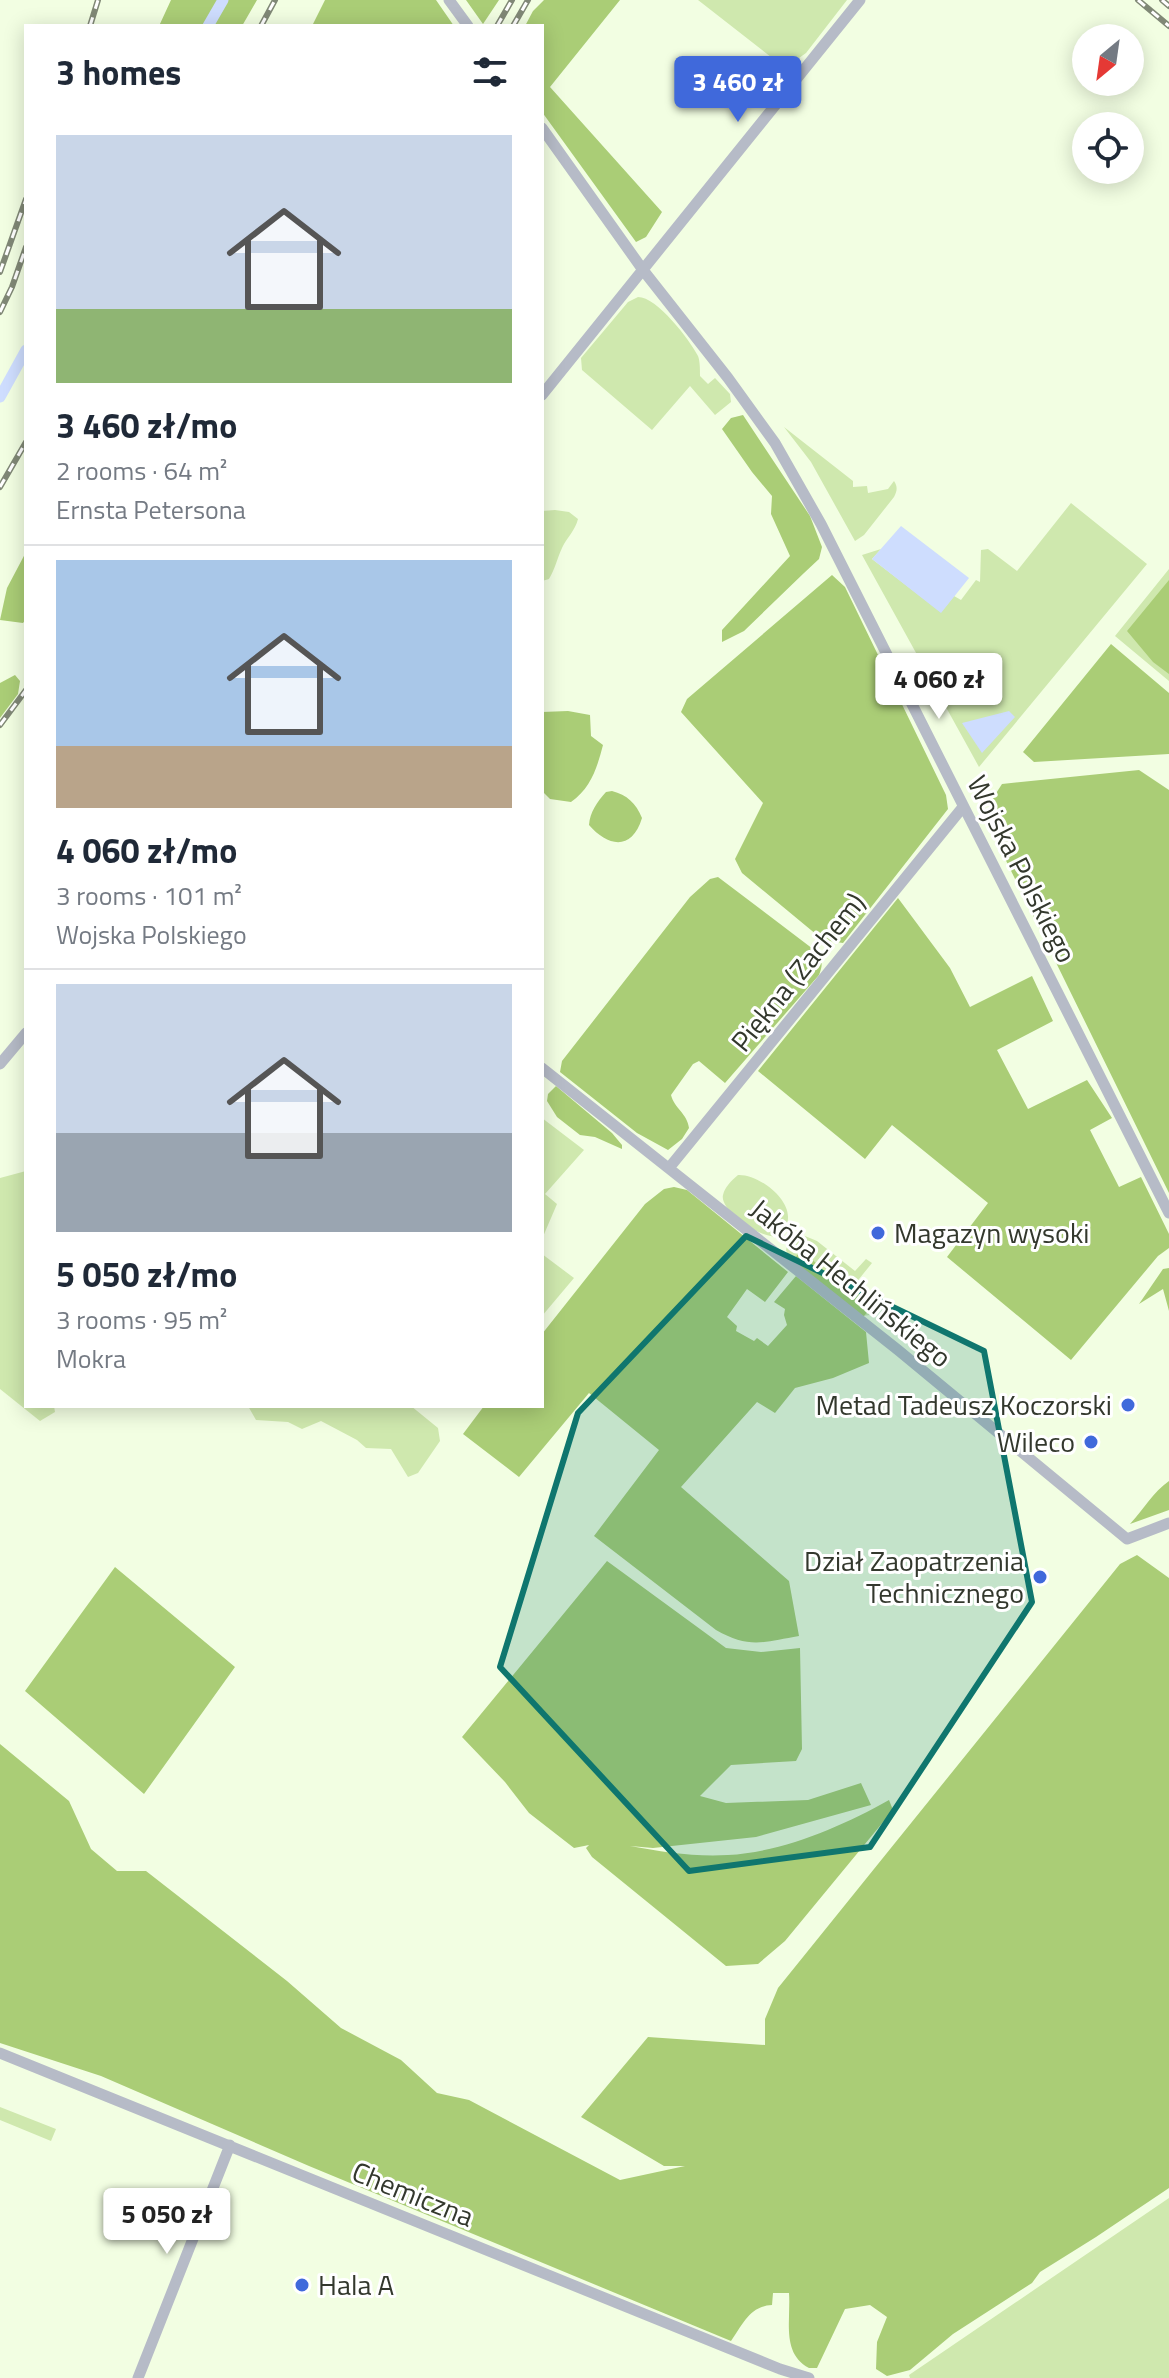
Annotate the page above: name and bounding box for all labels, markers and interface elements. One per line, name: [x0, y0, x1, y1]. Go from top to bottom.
north arrow: [1072, 24, 1144, 96]
map controls: [1072, 24, 1144, 184]
text: 3 homes: [56, 46, 181, 98]
icon: filters: [468, 50, 512, 94]
pin: 3 460 zł: [655, 56, 821, 124]
text: 3 460 zł: [692, 62, 784, 101]
button: locate: [1072, 112, 1144, 184]
icon: home: [212, 187, 356, 331]
text: 3 460 zł/mo: [56, 399, 237, 451]
text: 2 rooms · 64 m²: [56, 451, 227, 490]
text: Ernsta Petersona: [56, 490, 246, 529]
icon: home: [212, 612, 356, 756]
pin: 4 060 zł: [856, 653, 1022, 721]
text: 4 060 zł: [893, 659, 985, 698]
street label: Wojska Polskiego: [957, 768, 1088, 970]
text: 4 060 zł/mo: [56, 824, 237, 876]
text: 3 rooms · 101 m²: [56, 876, 242, 915]
street label: Piękna (Zachem): [720, 883, 875, 1061]
text: Wojska Polskiego: [56, 915, 247, 954]
icon: home: [212, 1036, 356, 1180]
street label: Jakóba Hechlińskiego: [741, 1188, 961, 1378]
place label: Magazyn wysoki: [894, 1211, 1089, 1254]
marker: Magazyn wysoki: [869, 1224, 887, 1242]
text: 5 050 zł/mo: [56, 1248, 237, 1300]
text: 3 rooms · 95 m²: [56, 1300, 227, 1339]
text: Mokra: [56, 1339, 126, 1378]
place label: Metad Tadeusz Koczorski: [816, 1383, 1112, 1426]
marker: Metad Tadeusz Koczorski: [1119, 1396, 1137, 1414]
place label: Wileco: [997, 1420, 1075, 1463]
marker: Wileco: [1082, 1433, 1100, 1451]
place label: Dział Zaopatrzenia Technicznego: [804, 1539, 1024, 1614]
marker: Dział Zaopatrzenia Technicznego: [1031, 1568, 1049, 1586]
street label: Chemiczna: [346, 2150, 481, 2237]
pin: 5 050 zł: [84, 2188, 250, 2256]
text: 5 050 zł: [121, 2194, 213, 2233]
place label: Hala A: [318, 2263, 395, 2306]
marker: Hala A: [293, 2276, 311, 2294]

